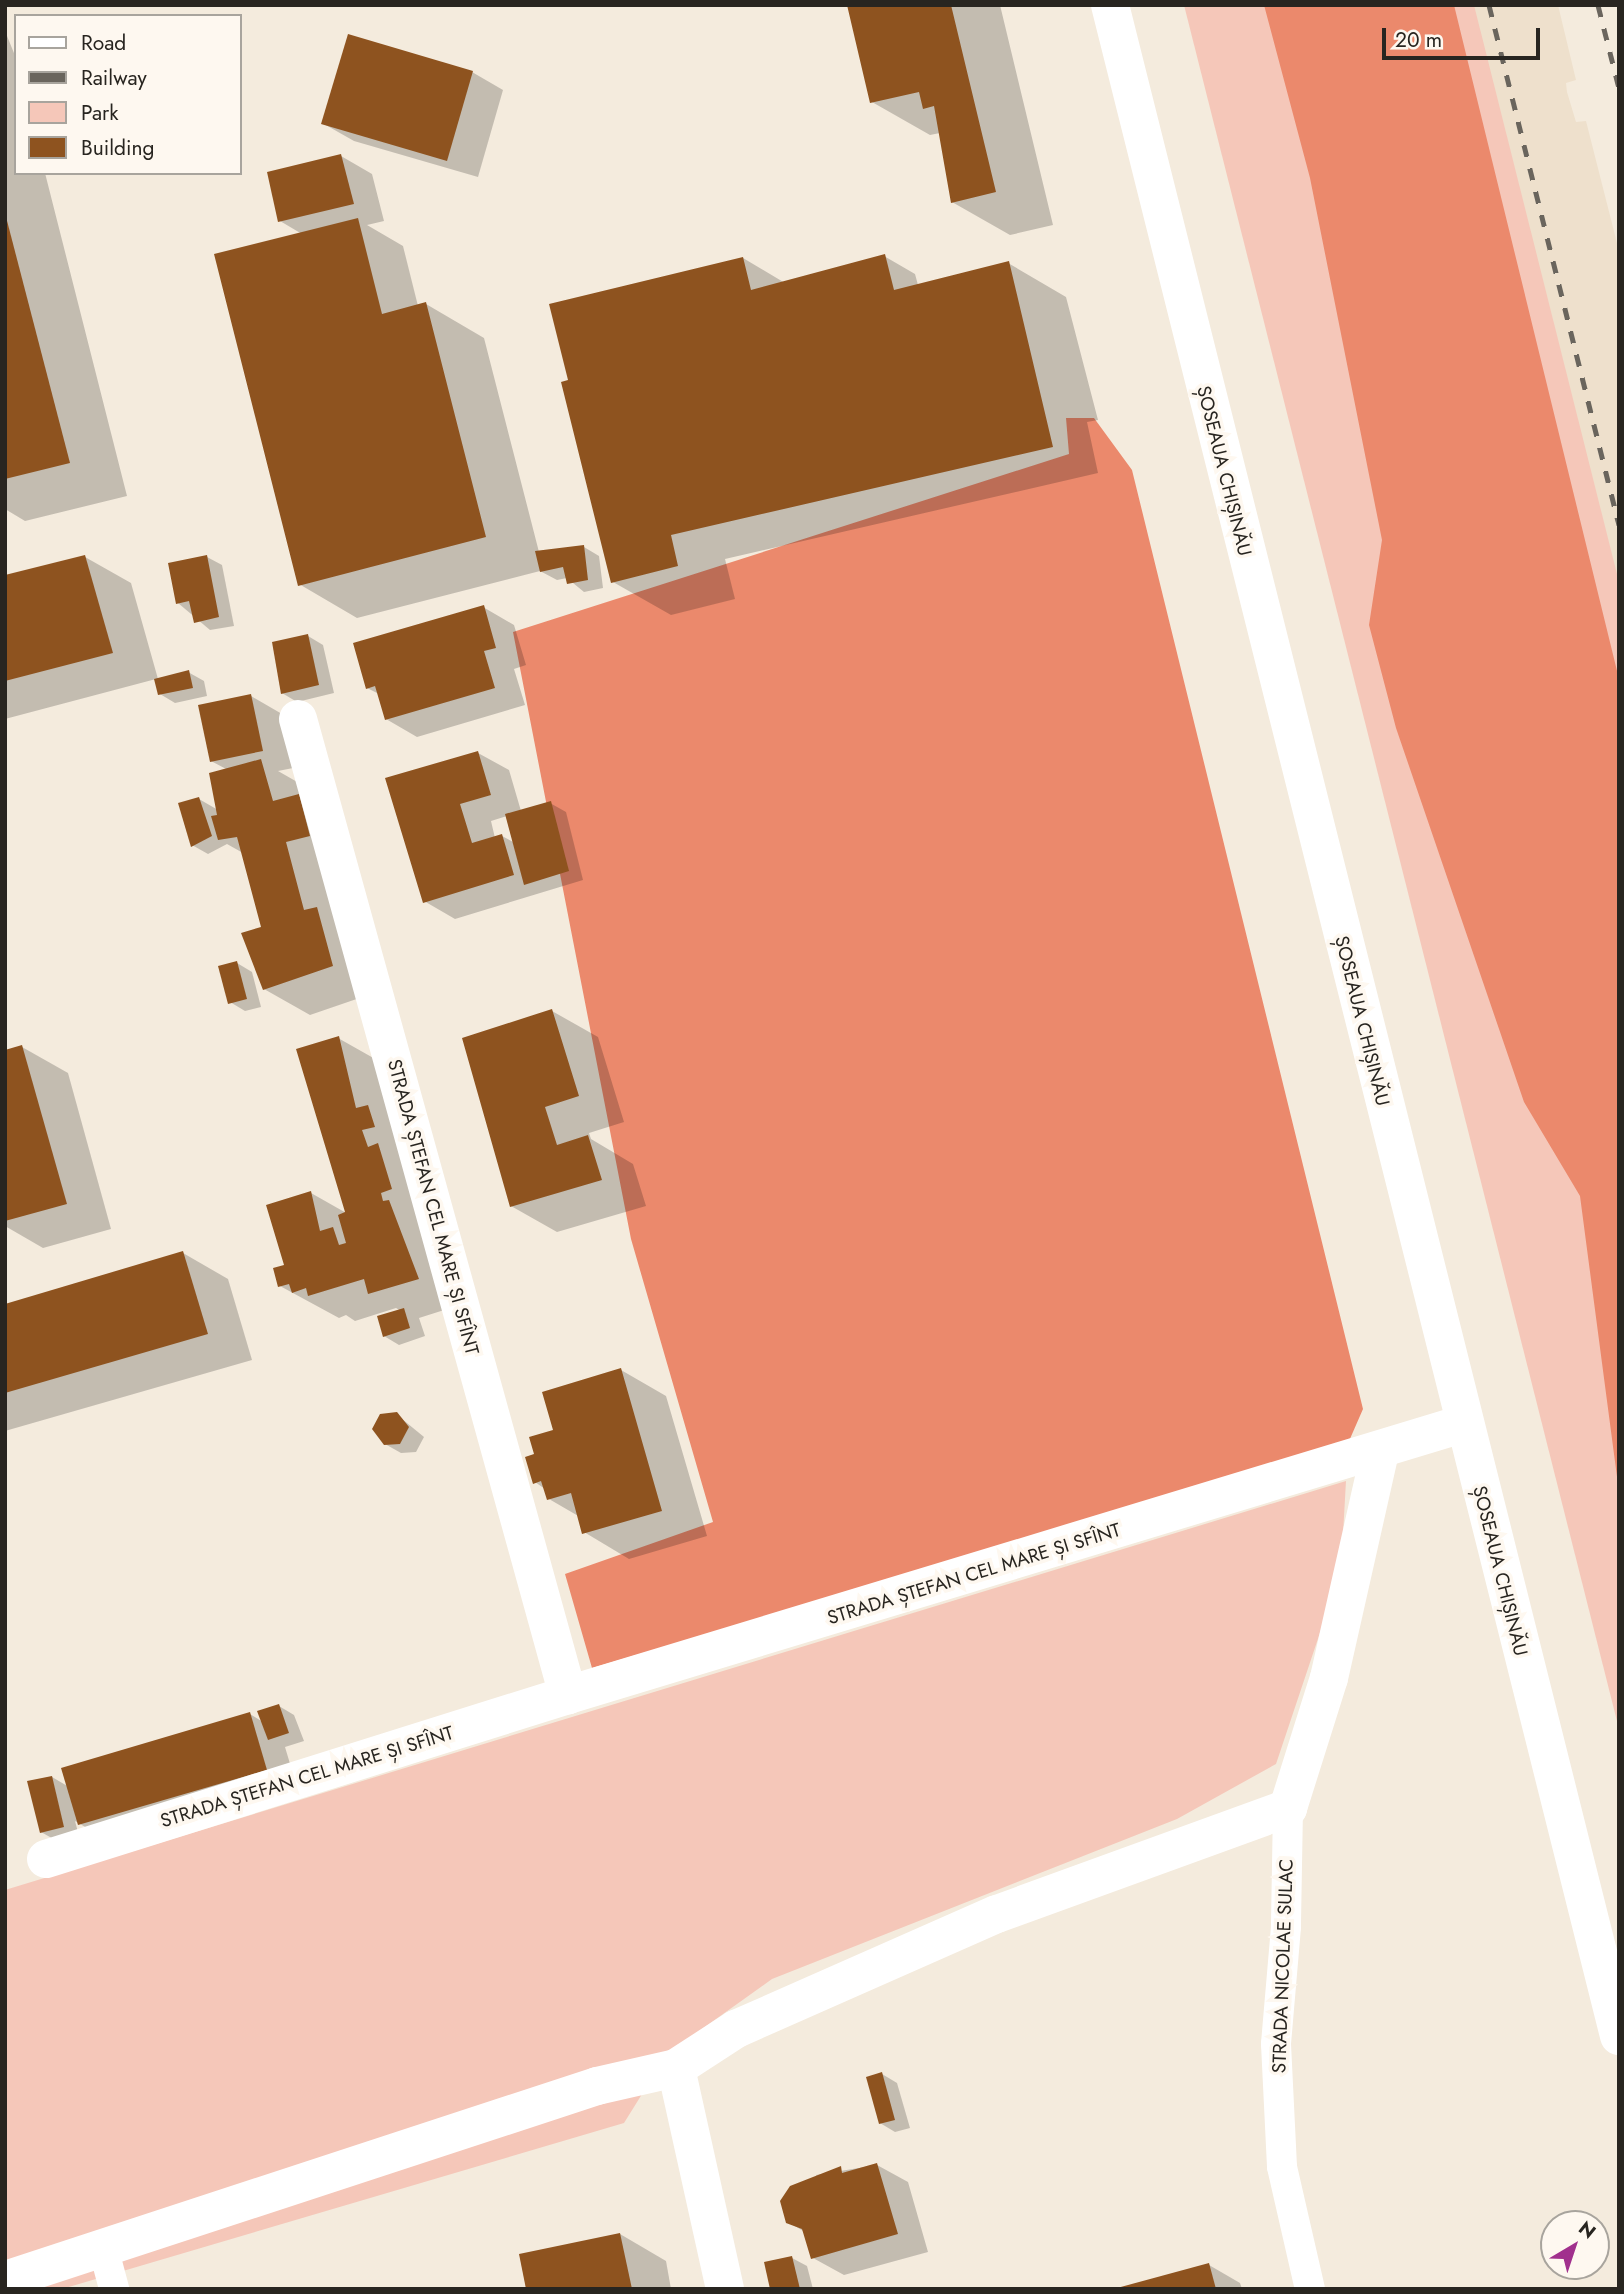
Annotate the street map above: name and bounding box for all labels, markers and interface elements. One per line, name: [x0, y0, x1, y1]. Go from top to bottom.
legend: [14, 14, 242, 175]
scale bar: [1386, 14, 1544, 58]
text: 20 m: [1395, 25, 1442, 55]
text: Road: [81, 28, 126, 58]
text: Railway: [81, 63, 147, 93]
text: Park: [81, 98, 118, 128]
text: Building: [81, 133, 154, 163]
street label: ȘOSEAUA CHIȘINĂU: [1192, 384, 1256, 558]
street label: ȘOSEAUA CHIȘINĂU: [1330, 934, 1394, 1108]
street label: STRADA ȘTEFAN CEL MARE ȘI SFÎNT: [382, 1057, 484, 1357]
street label: ȘOSEAUA CHIȘINĂU: [1468, 1484, 1532, 1658]
street label: STRADA ȘTEFAN CEL MARE ȘI SFÎNT: [825, 1518, 1123, 1630]
street label: STRADA ȘTEFAN CEL MARE ȘI SFÎNT: [158, 1721, 456, 1833]
street label: STRADA NICOLAE SULAC: [1268, 1858, 1298, 2074]
north arrow: [1540, 2210, 1610, 2280]
text: N: [1573, 2215, 1602, 2245]

